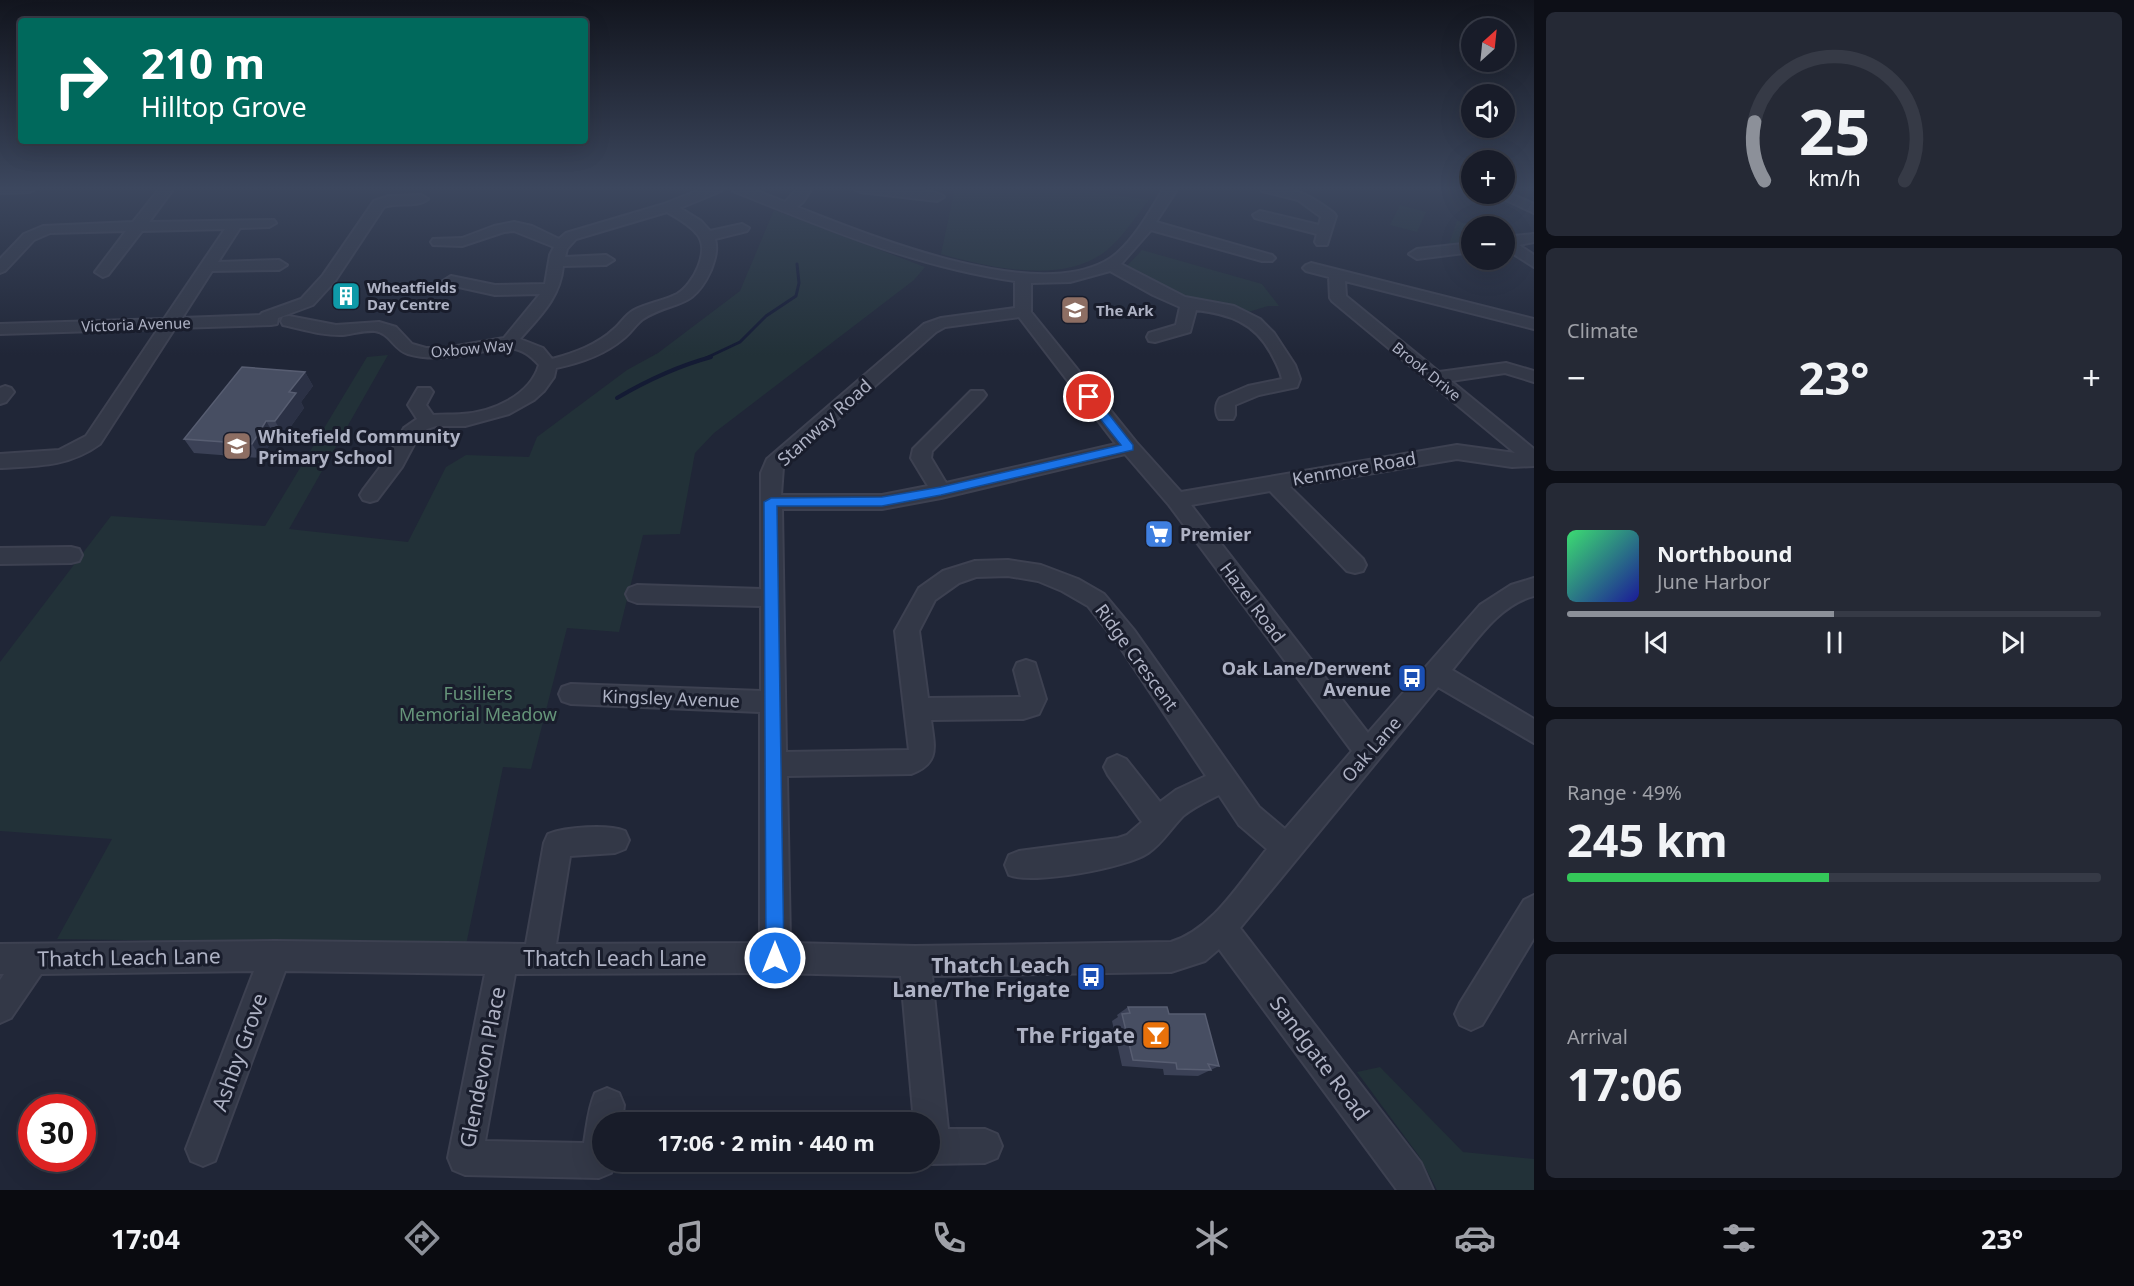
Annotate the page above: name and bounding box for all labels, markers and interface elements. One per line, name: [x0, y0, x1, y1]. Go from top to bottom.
north arrow: [1461, 18, 1515, 72]
map controls: [1461, 18, 1515, 270]
text: 210 m: [141, 34, 265, 91]
icon: right: [42, 42, 120, 120]
button: sound: [1461, 84, 1515, 138]
text: Hilltop Grove: [141, 88, 307, 125]
text: 25: [1798, 88, 1870, 173]
button: +: [1461, 150, 1515, 204]
text: km/h: [1808, 163, 1860, 192]
button: −: [1461, 216, 1515, 270]
place label: Wheatfields Day Centre: [367, 277, 456, 314]
building icon: Wheatfields Day Centre: [330, 280, 362, 312]
school or university icon: The Ark: [1059, 294, 1091, 326]
place label: The Ark: [1096, 300, 1154, 320]
street label: Victoria Avenue: [81, 312, 191, 336]
text: Climate: [1567, 317, 1638, 344]
street label: Oxbow Way: [430, 334, 515, 362]
street label: Brook Drive: [1389, 337, 1465, 405]
text: 23°: [1799, 347, 1869, 408]
text: −: [1567, 355, 1586, 400]
text: +: [2082, 355, 2101, 400]
pin: [1063, 371, 1114, 422]
street label: Stanway Road: [772, 373, 876, 471]
icon: arrive: [1072, 380, 1105, 413]
place label: Whitefield Community Primary School: [258, 424, 461, 469]
school or university icon: Whitefield Community Primary School: [221, 430, 253, 462]
street label: Kenmore Road: [1290, 445, 1418, 491]
supermarket icon: Premier: [1143, 518, 1175, 550]
place label: Premier: [1180, 522, 1251, 546]
text: Northbound: [1657, 538, 1792, 568]
street label: Hazel Road: [1215, 557, 1291, 647]
text: June Harbor: [1657, 568, 1771, 595]
street label: Ridge Crescent: [1090, 599, 1184, 716]
icon: previous: [1640, 626, 1673, 659]
icon: pause: [1818, 626, 1851, 659]
icon: next: [1996, 626, 2029, 659]
place label: Oak Lane/Derwent Avenue: [1222, 656, 1391, 701]
bus stop icon: Oak Lane/Derwent Avenue: [1396, 662, 1428, 694]
park label: Fusiliers Memorial Meadow: [399, 681, 557, 726]
street label: Kingsley Avenue: [602, 684, 740, 712]
street label: Oak Lane: [1336, 711, 1406, 787]
text: Range · 49%: [1567, 779, 1682, 806]
text: 245 km: [1567, 809, 1728, 870]
position arrow: [743, 926, 807, 990]
street label: Thatch Leach Lane: [37, 941, 221, 973]
street label: Thatch Leach Lane: [523, 944, 707, 972]
place label: Thatch Leach Lane/The Frigate: [892, 951, 1070, 1003]
bus stop icon: Thatch Leach Lane/The Frigate: [1075, 961, 1107, 993]
street label: Glendevon Place: [453, 984, 511, 1150]
street label: Ashby Grove: [205, 989, 273, 1115]
street label: Sandgate Road: [1264, 990, 1376, 1126]
bar icon: The Frigate: [1140, 1019, 1172, 1051]
place label: The Frigate: [1017, 1021, 1135, 1049]
text: Arrival: [1567, 1023, 1628, 1050]
text: 17:06: [1567, 1053, 1683, 1114]
speed limit sign: 30: [18, 1094, 96, 1172]
text: 17:06 · 2 min · 440 m: [657, 1127, 875, 1157]
icon: directions: [401, 1217, 443, 1259]
icon: music: [665, 1217, 707, 1259]
icon: phone: [928, 1217, 970, 1259]
icon: climate: [1191, 1217, 1233, 1259]
icon: car: [1454, 1217, 1496, 1259]
icon: filters: [1718, 1217, 1760, 1259]
text: 17:04: [111, 1220, 180, 1257]
text: 23°: [1981, 1220, 2023, 1257]

